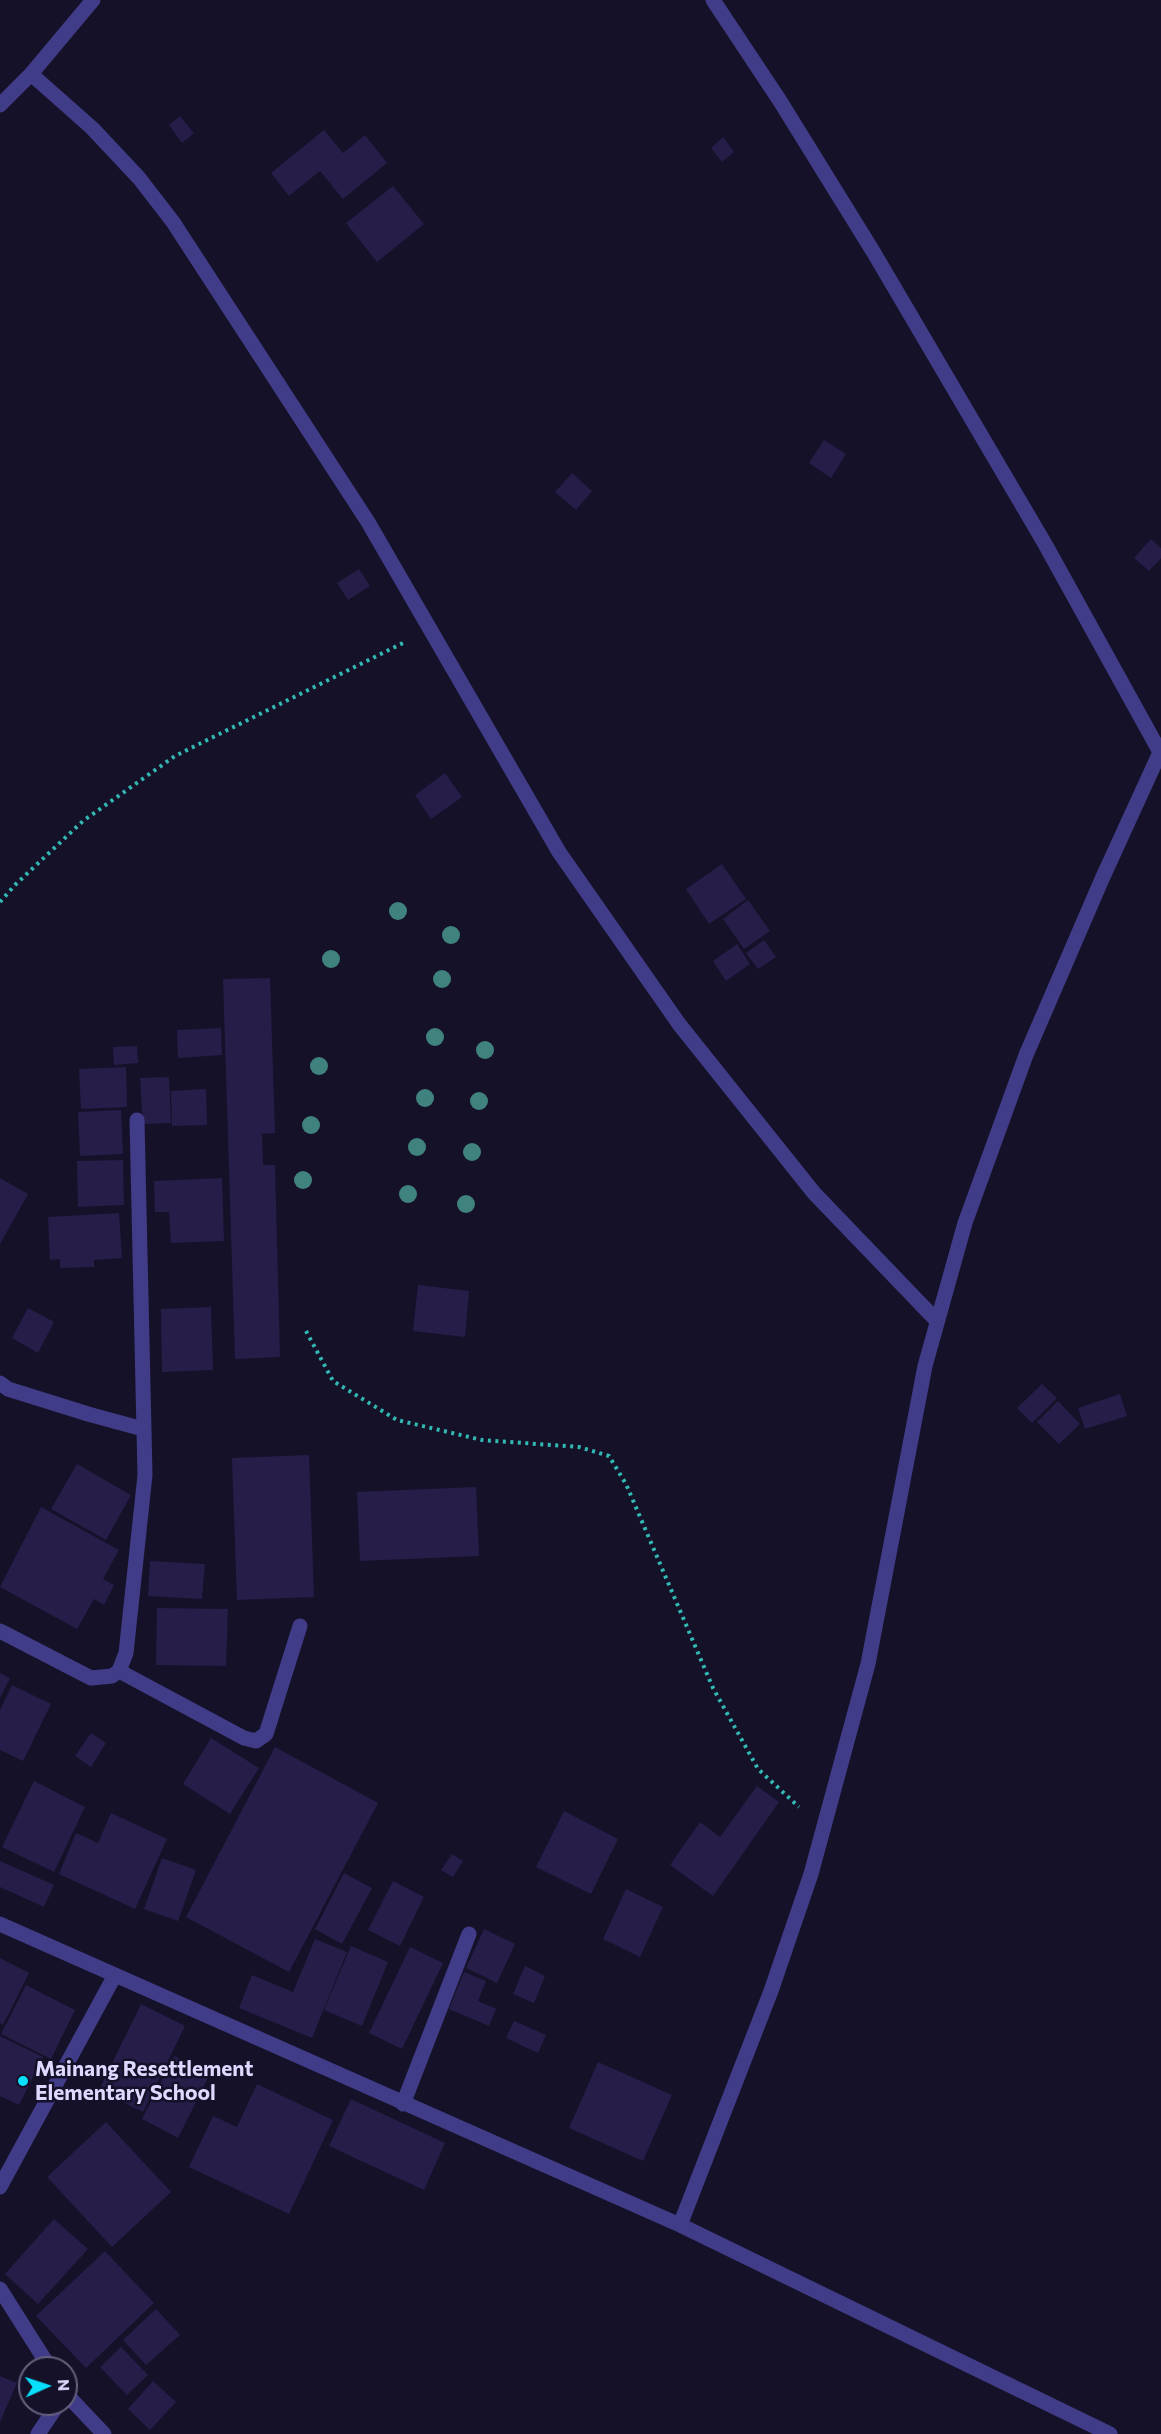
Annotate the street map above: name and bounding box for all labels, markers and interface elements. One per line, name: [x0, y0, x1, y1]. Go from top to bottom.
place label: Mainang Resettlement Elementary School: [35, 2056, 253, 2106]
marker: Mainang Resettlement Elementary School: [16, 2074, 30, 2088]
north arrow: [18, 2356, 78, 2416]
text: N: [55, 2379, 74, 2392]

